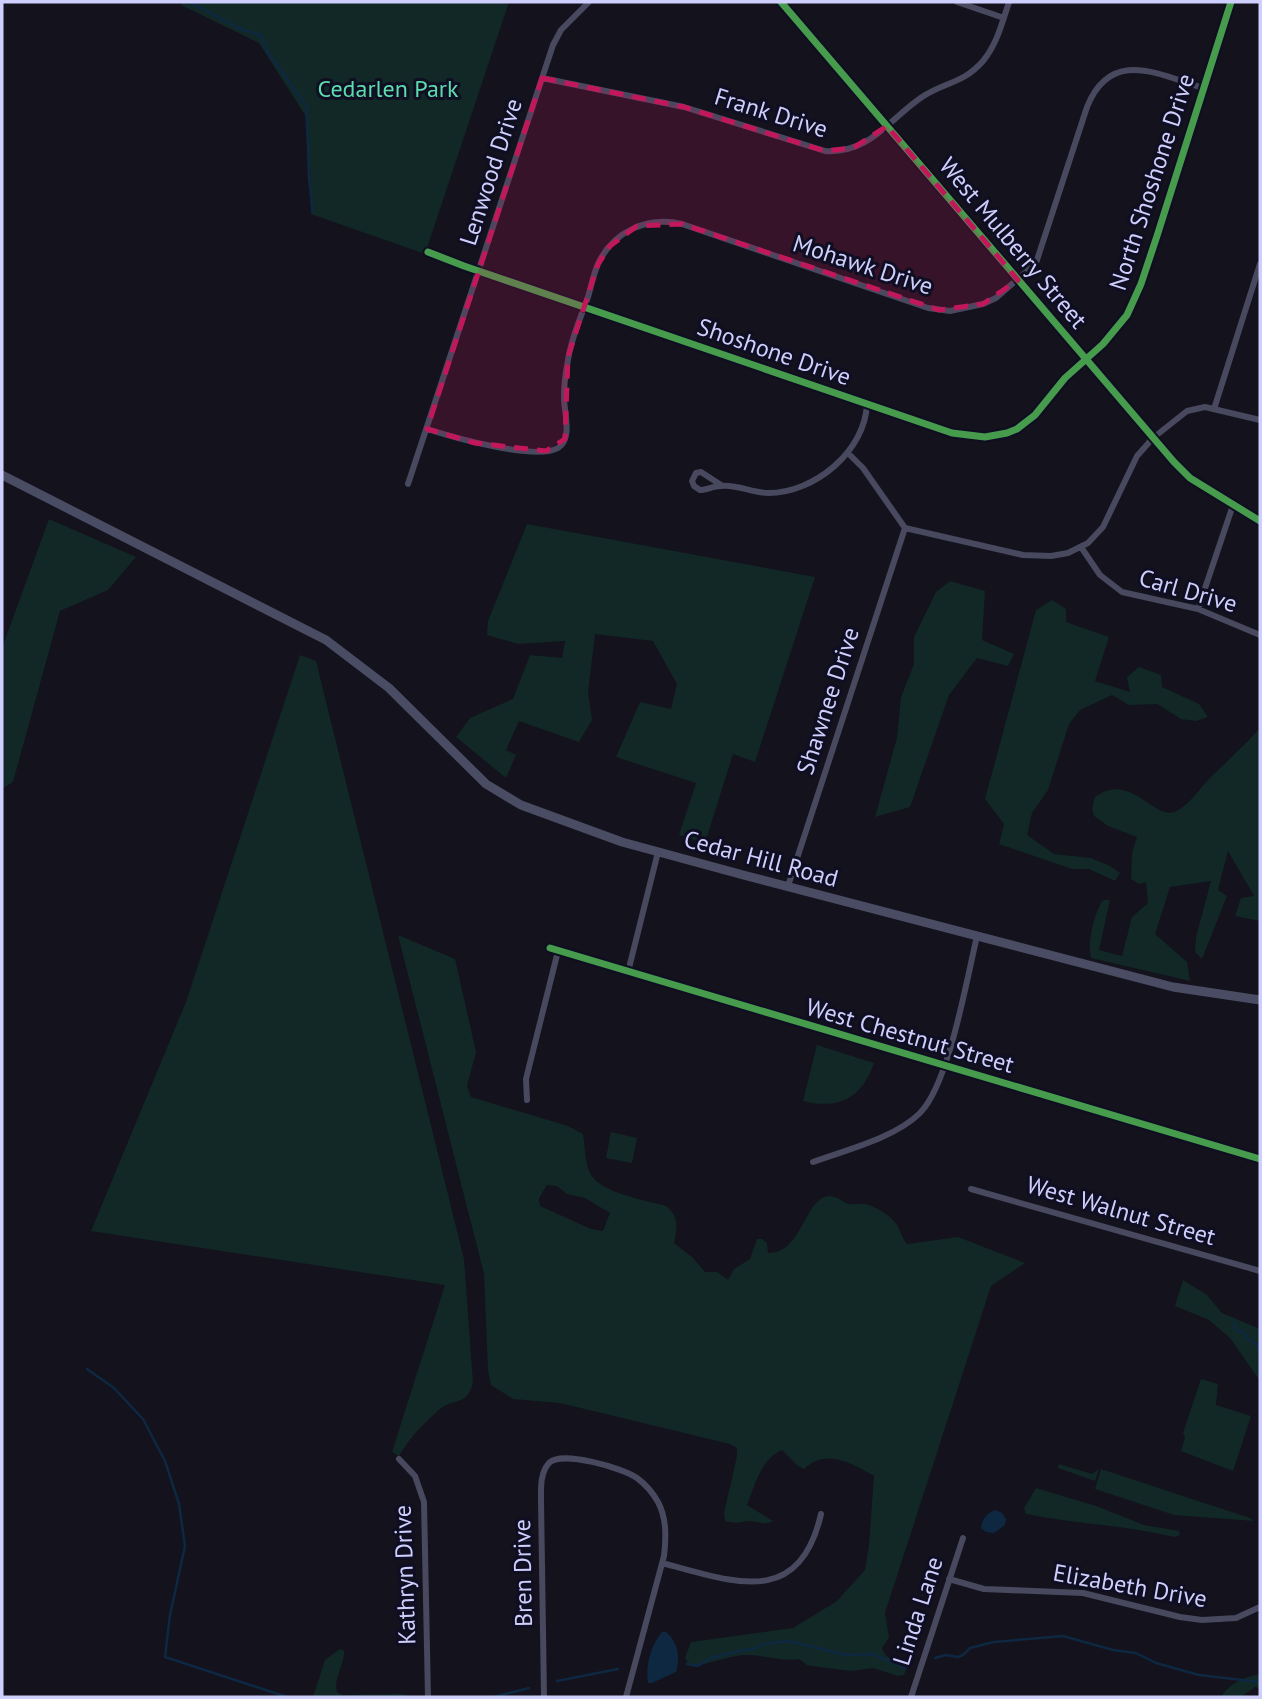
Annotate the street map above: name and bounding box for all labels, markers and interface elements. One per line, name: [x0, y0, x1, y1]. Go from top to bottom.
street label: North Shoshone Drive: [1102, 70, 1201, 294]
park label: Cedarlen Park: [318, 73, 459, 104]
street label: Frank Drive: [711, 81, 831, 144]
street label: Lenwood Drive: [452, 95, 529, 249]
street label: West Mulberry Street: [933, 151, 1094, 335]
street label: Mohawk Drive: [789, 227, 937, 302]
street label: Shoshone Drive: [693, 311, 855, 392]
street label: Carl Drive: [1136, 562, 1241, 619]
street label: Shawnee Drive: [789, 623, 866, 778]
street label: Cedar Hill Road: [681, 823, 842, 894]
street label: West Chestnut Street: [803, 991, 1018, 1080]
street label: West Walnut Street: [1023, 1169, 1219, 1252]
street label: Kathryn Drive: [387, 1505, 422, 1645]
street label: Bren Drive: [506, 1519, 539, 1627]
street label: Linda Lane: [885, 1553, 950, 1669]
street label: Elizabeth Drive: [1051, 1557, 1209, 1614]

